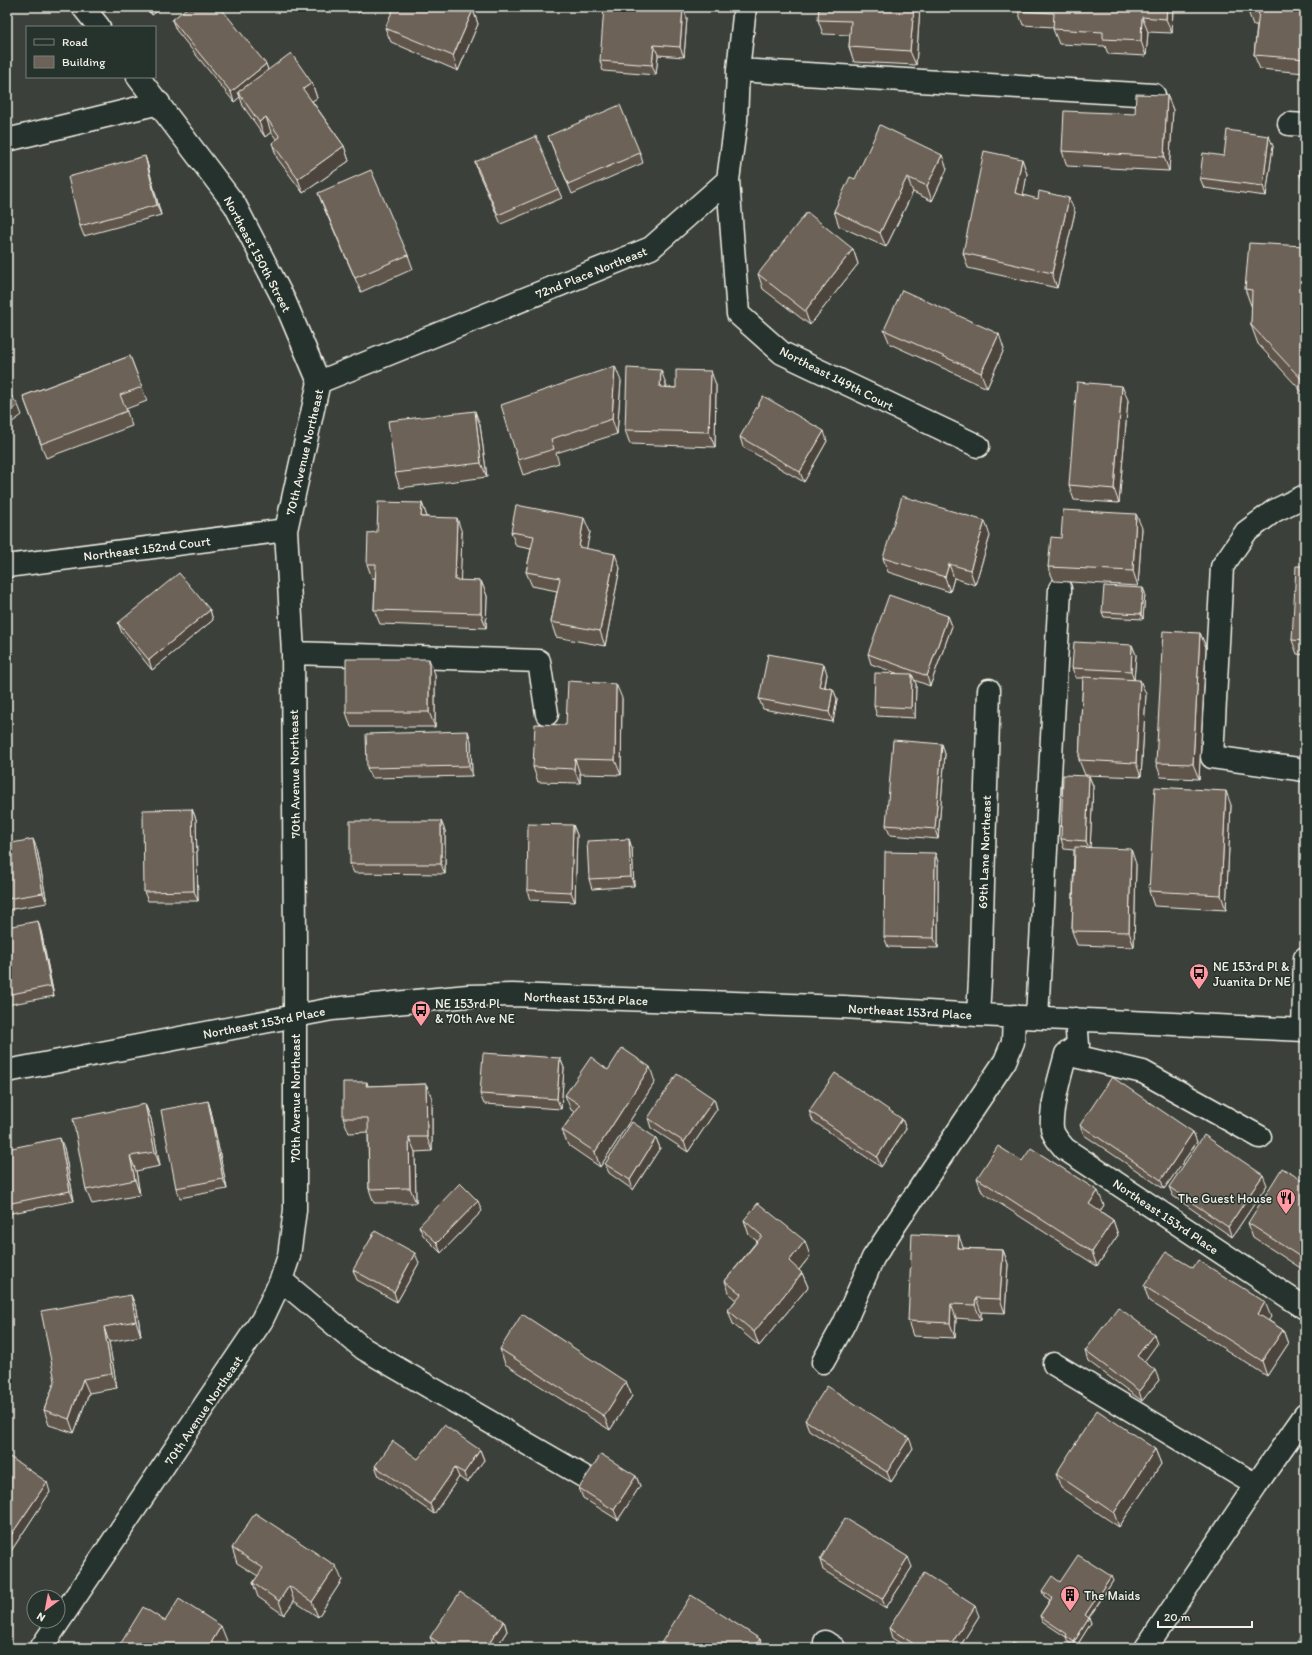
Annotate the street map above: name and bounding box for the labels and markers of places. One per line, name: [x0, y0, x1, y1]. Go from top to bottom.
place label: NE 153rd Pl & Juanita Dr NE: [1213, 959, 1291, 989]
bus stop icon: NE 153rd Pl & Juanita Dr NE: [1188, 962, 1210, 990]
place label: NE 153rd Pl & 70th Ave NE: [435, 996, 515, 1026]
bus stop icon: NE 153rd Pl & 70th Ave NE: [410, 999, 432, 1027]
restaurant icon: The Guest House: [1275, 1187, 1297, 1215]
place label: The Guest House: [1178, 1191, 1272, 1206]
building icon: The Maids: [1059, 1584, 1081, 1612]
place label: The Maids: [1084, 1588, 1141, 1603]

